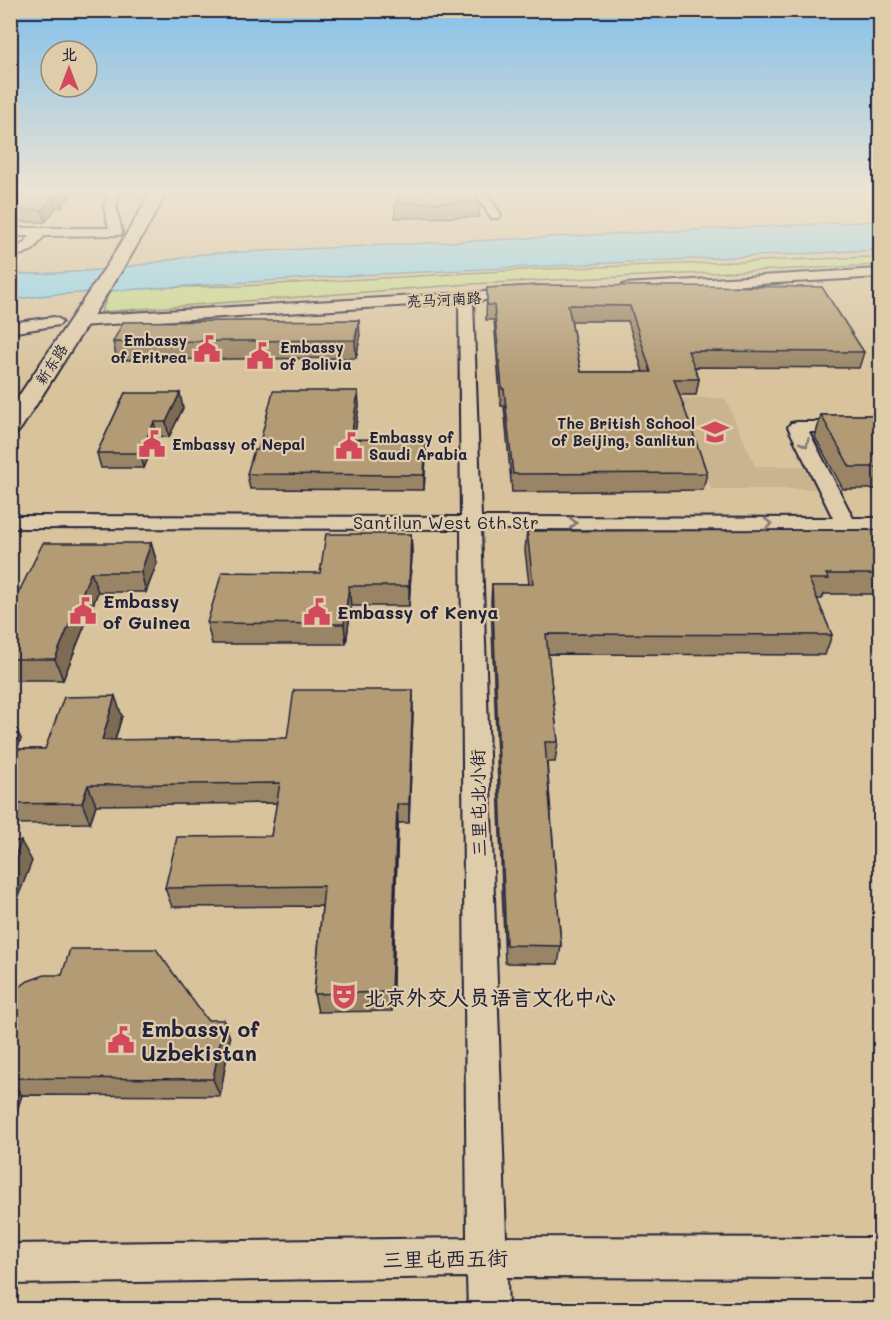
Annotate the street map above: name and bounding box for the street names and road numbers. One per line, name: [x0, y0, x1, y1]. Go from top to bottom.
street label: 亮马河南路: [406, 287, 482, 311]
street label: 新东路: [30, 340, 72, 388]
street label: Santilun West 6th Str: [353, 510, 539, 534]
street label: 三里屯北小街: [465, 749, 491, 857]
street label: 三里屯西五街: [382, 1243, 508, 1273]

